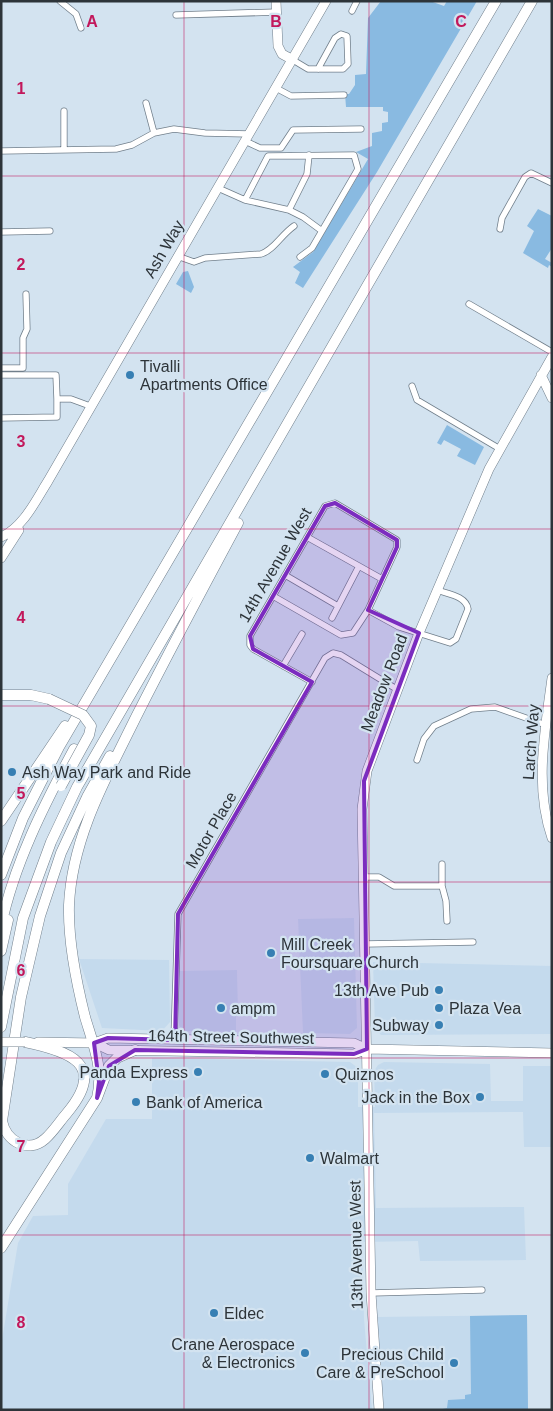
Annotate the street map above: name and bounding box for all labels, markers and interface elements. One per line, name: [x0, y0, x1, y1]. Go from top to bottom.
text: A: [86, 13, 98, 30]
text: B: [270, 13, 282, 30]
text: C: [455, 13, 467, 30]
text: 1: [17, 80, 26, 97]
street label: Ash Way: [141, 217, 187, 281]
text: 2: [17, 256, 26, 273]
place label: Tivalli Apartments Office: [140, 358, 268, 393]
marker: Tivalli Apartments Office: [124, 369, 136, 381]
text: 3: [17, 433, 26, 450]
street label: 14th Avenue West: [235, 504, 315, 625]
text: 4: [17, 609, 26, 626]
street label: Meadow Road: [358, 632, 410, 734]
street label: Larch Way: [520, 704, 542, 780]
place label: Ash Way Park and Ride: [22, 764, 191, 781]
marker: Ash Way Park and Ride: [6, 766, 18, 778]
text: 5: [17, 785, 26, 802]
street label: Motor Place: [182, 789, 240, 871]
place label: Mill Creek Foursquare Church: [281, 936, 419, 971]
marker: Mill Creek Foursquare Church: [265, 947, 277, 959]
text: 6: [17, 962, 26, 979]
place label: 13th Ave Pub: [334, 982, 429, 999]
marker: 13th Ave Pub: [433, 984, 445, 996]
place label: ampm: [231, 1000, 275, 1017]
place label: Plaza Vea: [449, 1000, 521, 1017]
marker: ampm: [215, 1002, 227, 1014]
marker: Plaza Vea: [433, 1002, 445, 1014]
place label: Subway: [372, 1017, 429, 1034]
marker: Subway: [433, 1019, 445, 1031]
street label: 164th Street Southwest: [148, 1027, 315, 1047]
place label: Panda Express: [79, 1064, 188, 1081]
marker: Panda Express: [192, 1066, 204, 1078]
place label: Quiznos: [335, 1066, 394, 1083]
marker: Quiznos: [319, 1068, 331, 1080]
place label: Jack in the Box: [362, 1089, 470, 1106]
marker: Jack in the Box: [474, 1091, 486, 1103]
place label: Bank of America: [146, 1094, 263, 1111]
marker: Bank of America: [130, 1096, 142, 1108]
text: 7: [17, 1138, 26, 1155]
place label: Walmart: [320, 1150, 380, 1167]
marker: Walmart: [304, 1152, 316, 1164]
street label: 13th Avenue West: [346, 1180, 366, 1310]
place label: Eldec: [224, 1305, 264, 1322]
marker: Eldec: [208, 1307, 220, 1319]
text: 8: [17, 1314, 26, 1331]
place label: Crane Aerospace & Electronics: [171, 1336, 295, 1371]
place label: Precious Child Care & PreSchool: [316, 1346, 444, 1381]
marker: Crane Aerospace & Electronics: [299, 1347, 311, 1359]
marker: Precious Child Care & PreSchool: [448, 1357, 460, 1369]

